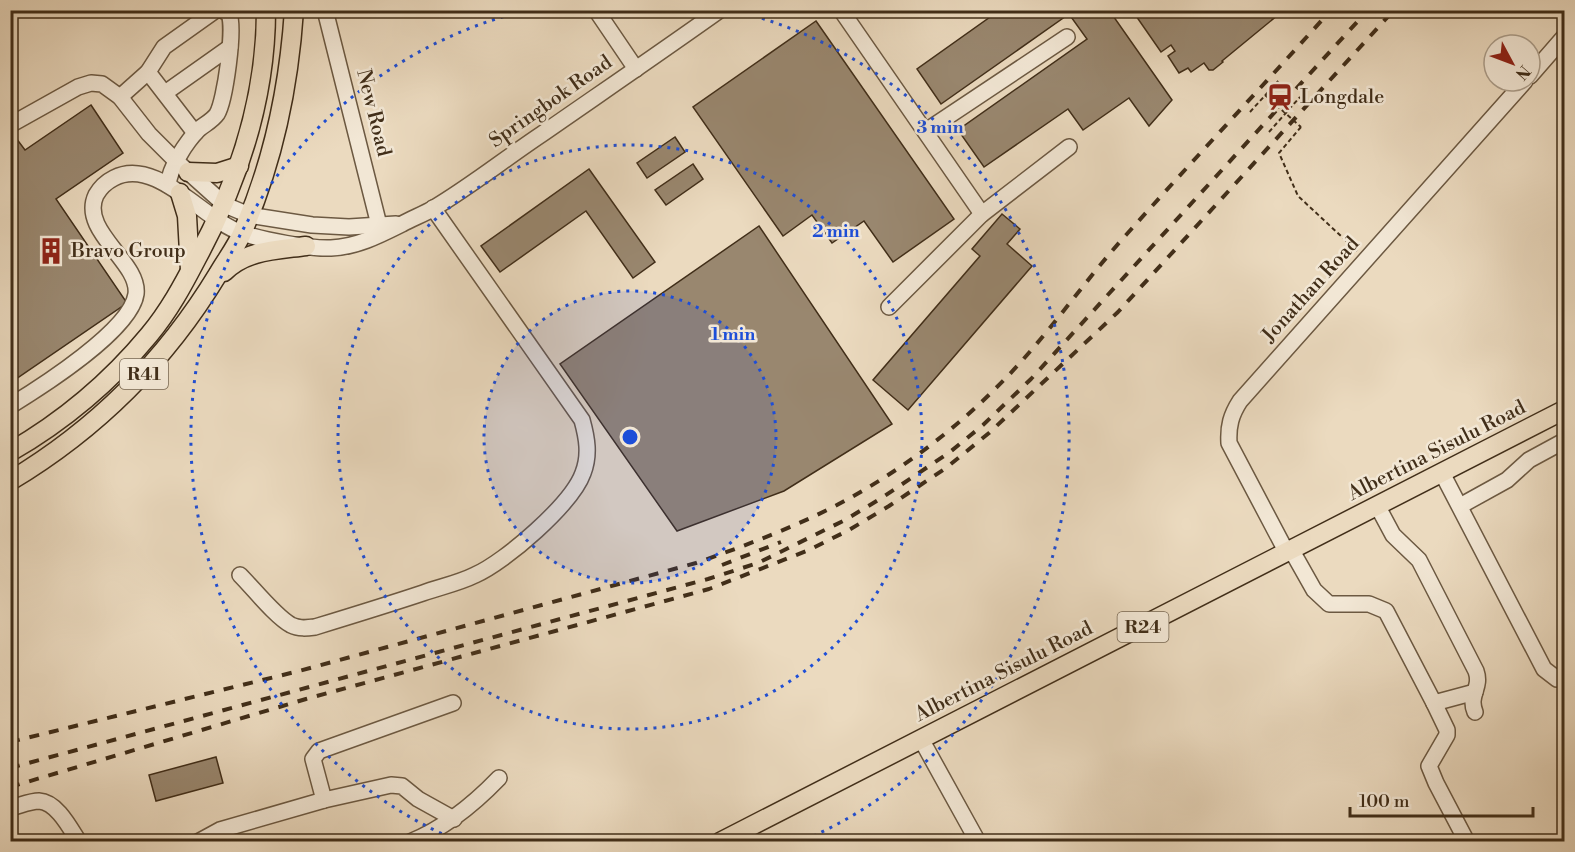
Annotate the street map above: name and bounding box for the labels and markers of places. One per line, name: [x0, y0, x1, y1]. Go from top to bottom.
station icon: Longdale: [1265, 82, 1295, 112]
place label: Longdale: [1300, 85, 1384, 110]
building icon: Bravo Group: [36, 236, 66, 266]
place label: Bravo Group: [70, 239, 186, 264]
centre of rings: [620, 427, 640, 447]

